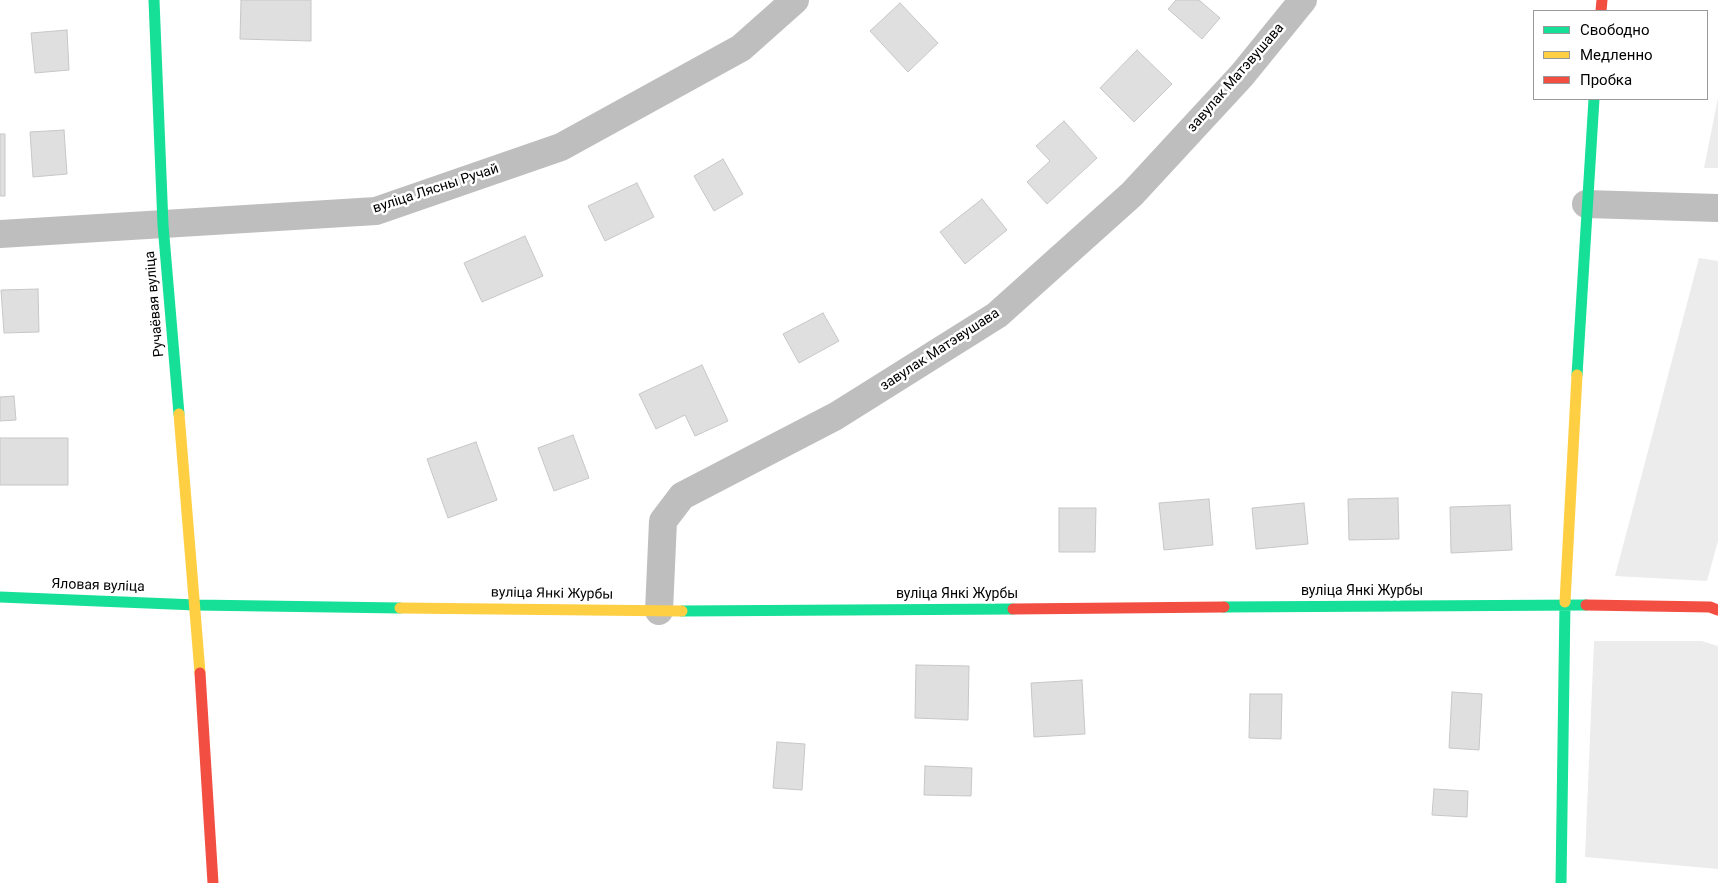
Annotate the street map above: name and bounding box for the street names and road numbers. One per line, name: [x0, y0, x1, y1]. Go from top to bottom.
street label: завулак Матэвушава: [1184, 20, 1288, 136]
street label: вуліца Лясны Ручай: [371, 161, 501, 217]
street label: Ручаёвая вуліца: [142, 250, 168, 358]
street label: завулак Матэвушава: [877, 305, 1003, 395]
street label: Яловая вуліца: [51, 576, 145, 596]
street label: вуліца Янкі Журбы: [1301, 583, 1423, 599]
street label: вуліца Янкі Журбы: [491, 585, 613, 603]
street label: вуліца Янкі Журбы: [896, 586, 1018, 602]

